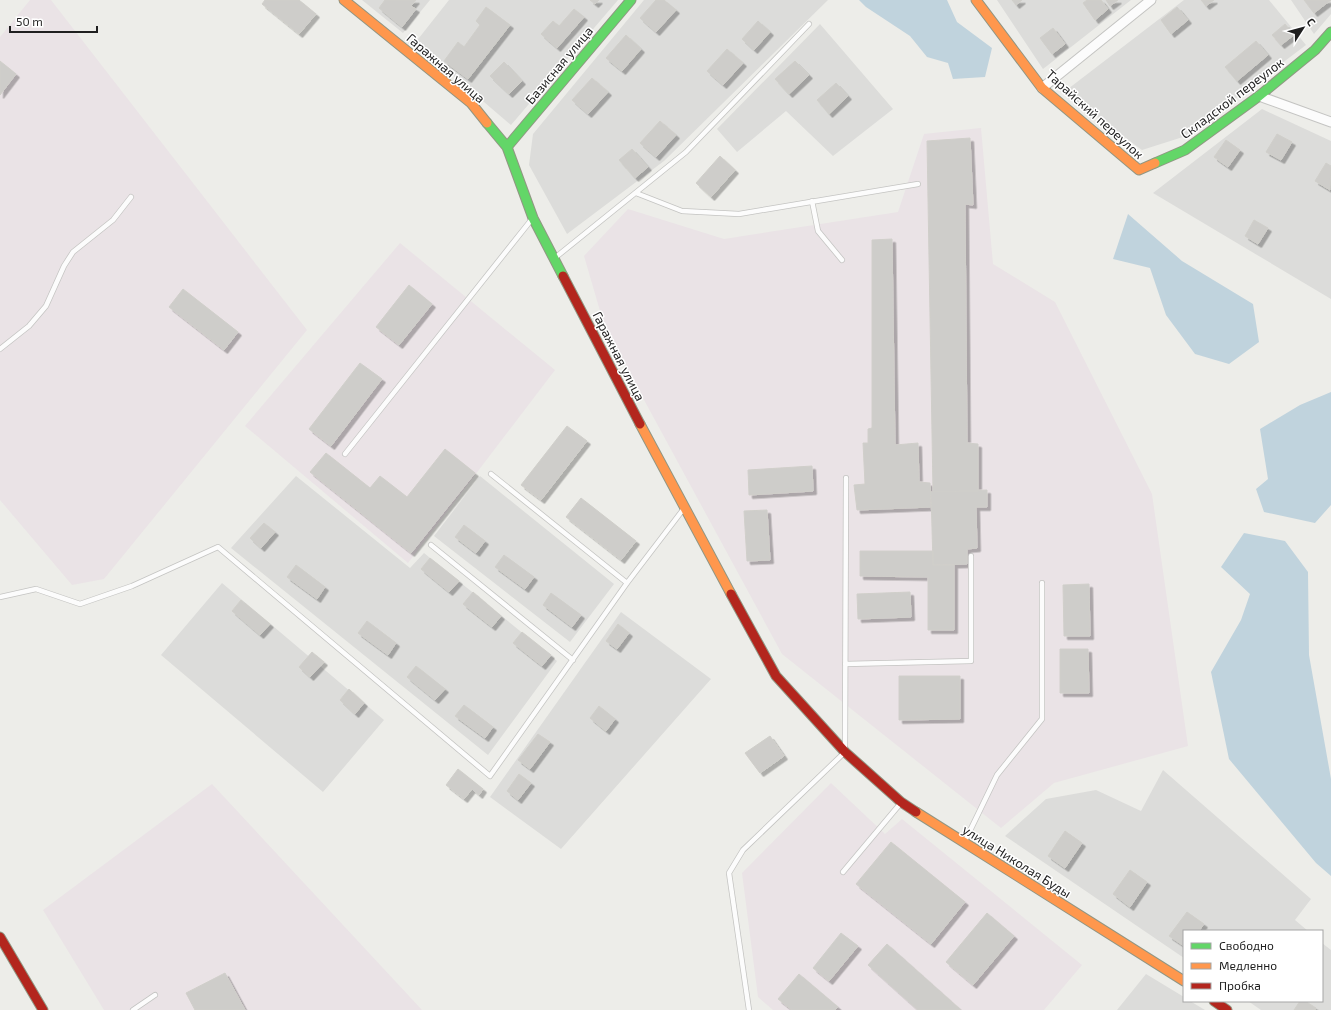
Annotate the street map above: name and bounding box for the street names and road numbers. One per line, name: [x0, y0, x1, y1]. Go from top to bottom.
street label: Базисная улица: [522, 23, 596, 107]
street label: Гаражная улица: [404, 30, 488, 106]
street label: Складской переулок: [1177, 54, 1287, 142]
street label: Тарайский переулок: [1043, 66, 1147, 162]
street label: Гаражная улица: [590, 309, 648, 403]
street label: улица Николая Буды: [960, 821, 1074, 901]

